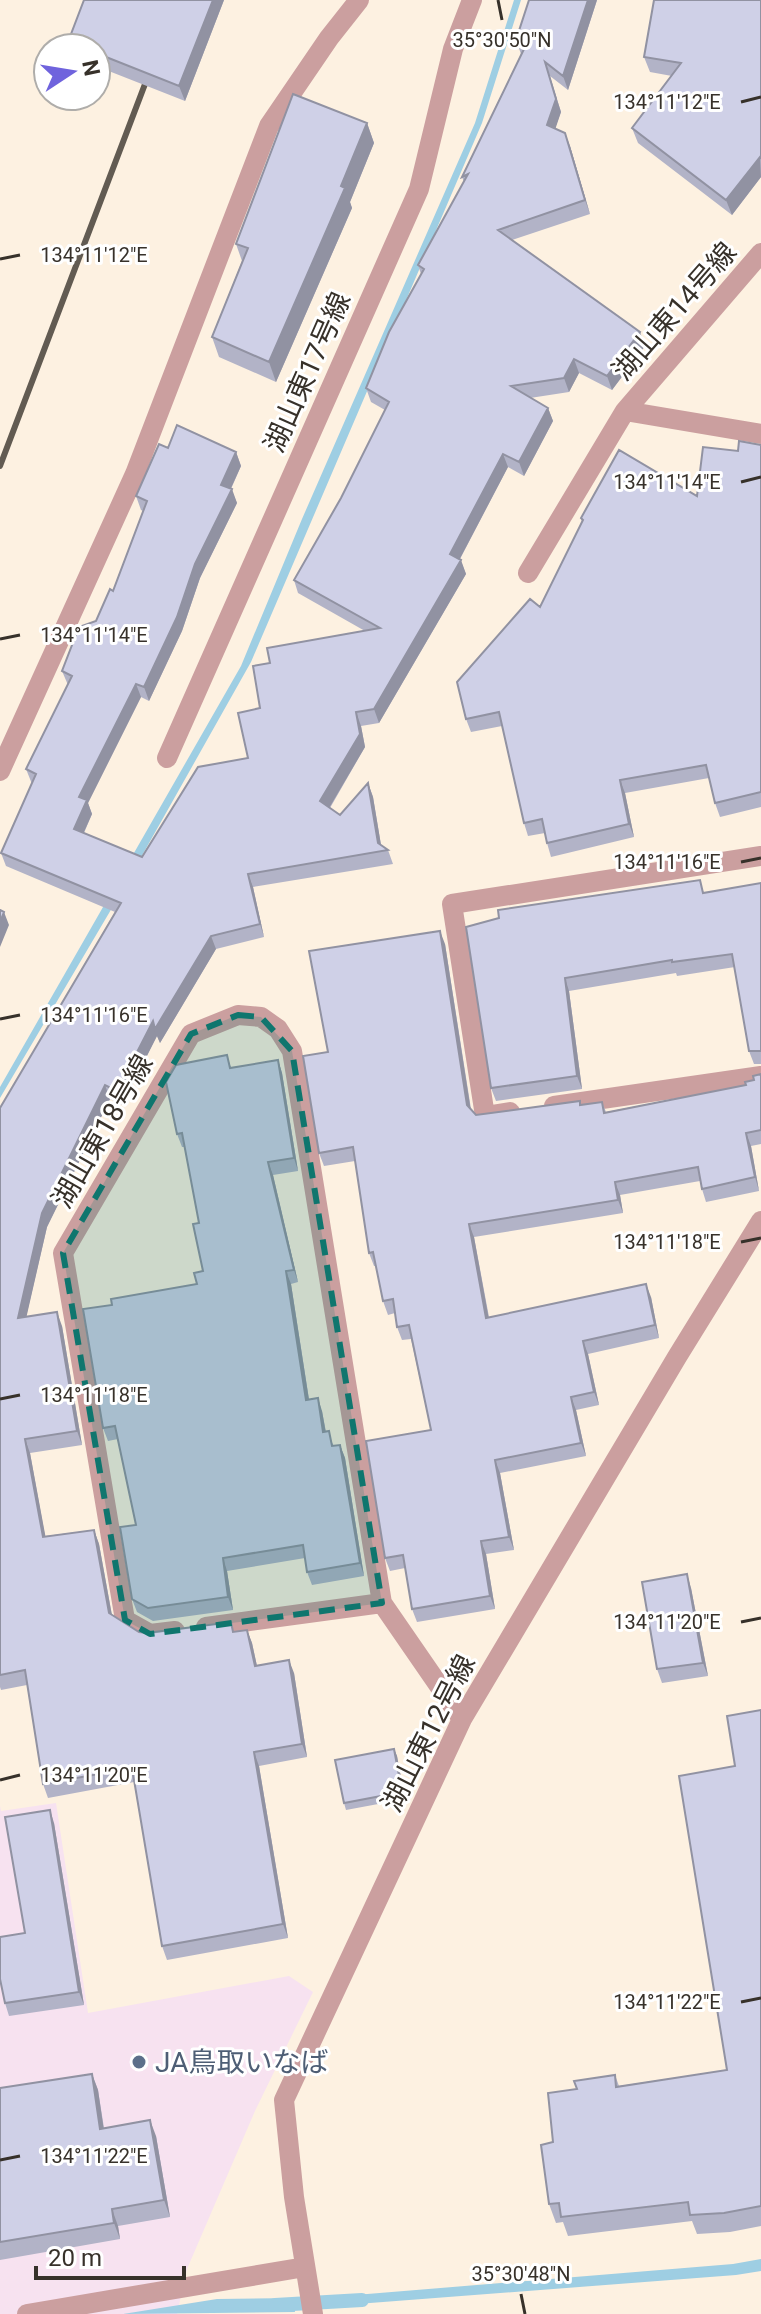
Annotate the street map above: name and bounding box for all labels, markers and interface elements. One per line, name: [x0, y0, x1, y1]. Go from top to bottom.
text: 35°30'50"N: [452, 28, 552, 52]
north arrow: [32, 32, 112, 112]
text: N: [77, 58, 105, 78]
text: 134°11'12"E: [613, 90, 721, 114]
street label: 湖山東14号線: [606, 236, 743, 387]
text: 134°11'12"E: [40, 243, 148, 267]
street label: 湖山東17号線: [258, 287, 357, 457]
text: 134°11'14"E: [613, 470, 721, 494]
text: 134°11'14"E: [40, 623, 148, 647]
text: 134°11'16"E: [613, 850, 721, 874]
text: 134°11'16"E: [40, 1003, 148, 1027]
street label: 湖山東18号線: [45, 1049, 160, 1214]
text: 134°11'18"E: [613, 1230, 721, 1254]
text: 134°11'18"E: [40, 1383, 148, 1407]
text: 134°11'20"E: [613, 1610, 721, 1634]
street label: 湖山東12号線: [375, 1649, 482, 1817]
text: 134°11'20"E: [40, 1763, 148, 1787]
text: 134°11'22"E: [613, 1990, 721, 2014]
place label: JA鳥取いなば: [155, 2046, 328, 2079]
marker: JA鳥取いなば: [130, 2053, 148, 2071]
text: 134°11'22"E: [40, 2144, 148, 2168]
scale bar: [36, 2230, 184, 2280]
text: 20 m: [48, 2244, 102, 2272]
text: 35°30'48"N: [471, 2262, 571, 2286]

